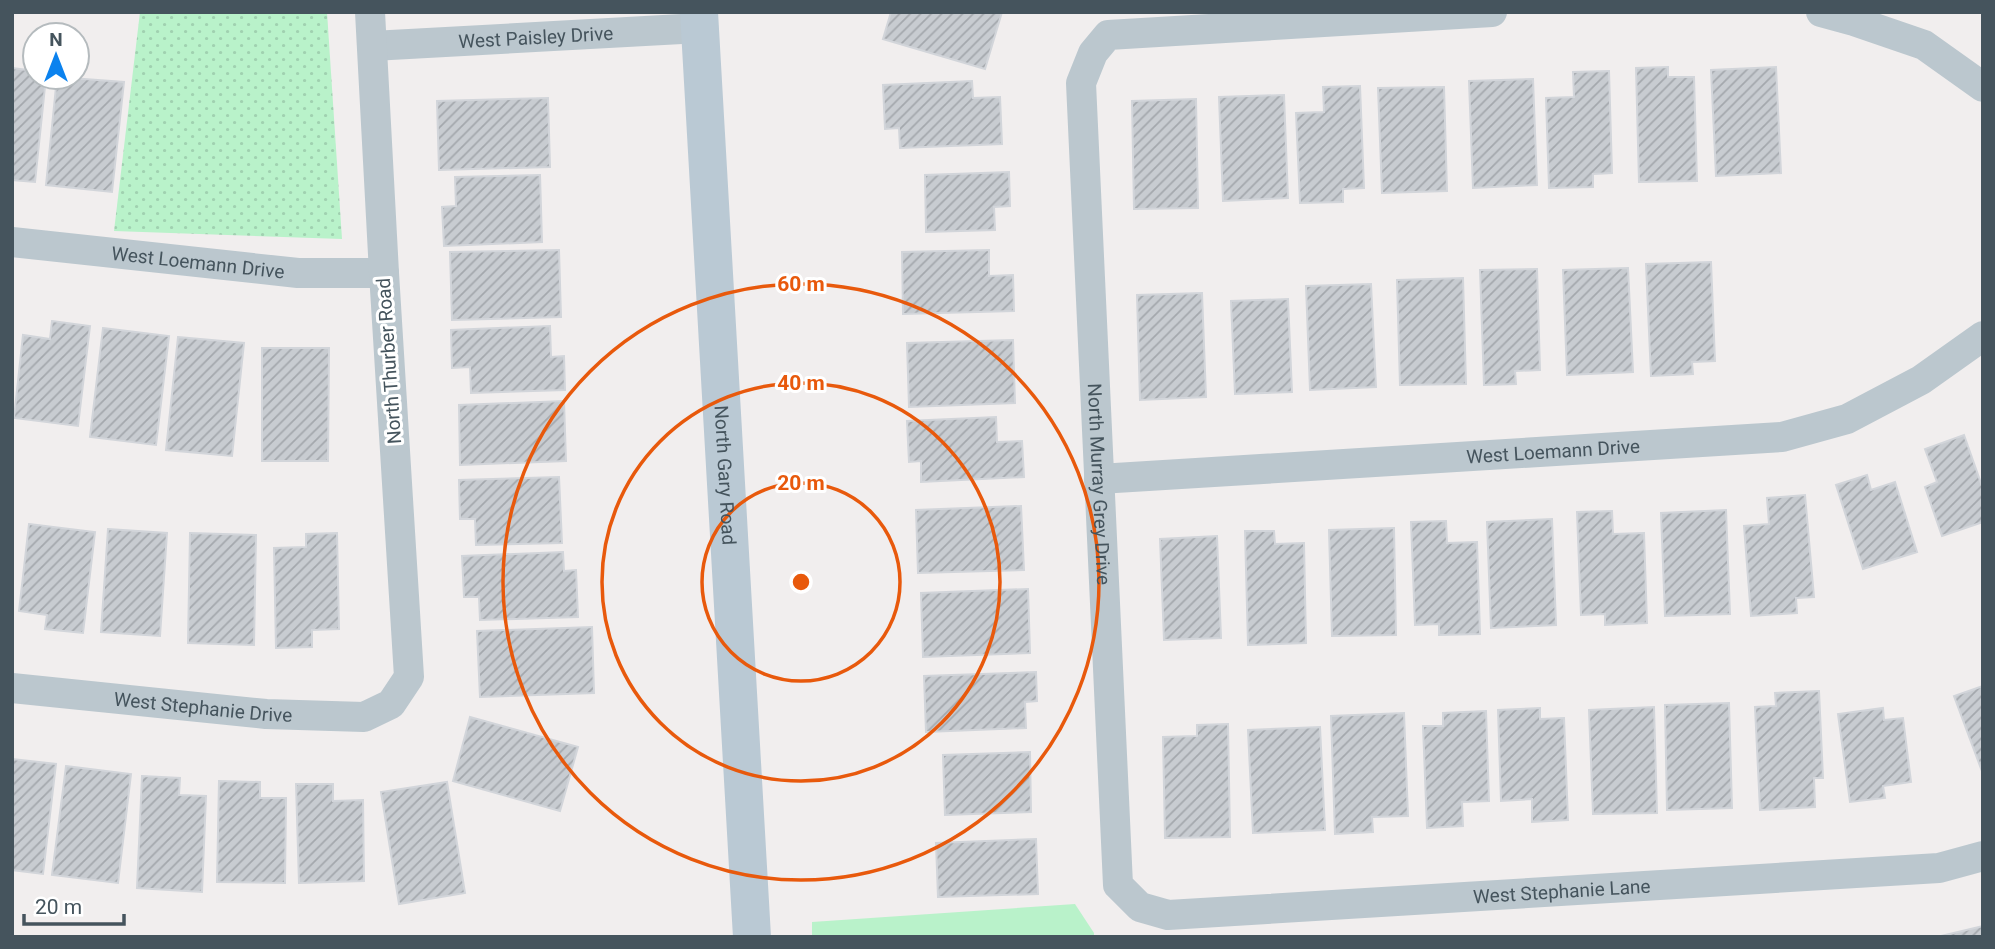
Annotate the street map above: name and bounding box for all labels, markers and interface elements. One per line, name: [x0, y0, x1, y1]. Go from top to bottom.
north arrow: [21, 21, 91, 91]
street label: West Paisley Drive: [458, 21, 614, 53]
text: N: [49, 28, 63, 51]
street label: West Loemann Drive: [110, 241, 286, 283]
text: 60 m: [777, 272, 825, 296]
street label: North Thurber Road: [372, 277, 406, 445]
text: 40 m: [777, 371, 825, 395]
street label: North Murray Grey Drive: [1083, 383, 1116, 586]
street label: North Gary Road: [710, 405, 741, 546]
street label: West Loemann Drive: [1466, 434, 1641, 468]
text: 20 m: [777, 471, 825, 495]
centre of rings: [789, 570, 813, 594]
street label: West Stephanie Drive: [113, 687, 293, 726]
street label: West Stephanie Lane: [1472, 874, 1651, 908]
scale bar: [24, 883, 124, 927]
text: 20 m: [35, 895, 82, 919]

